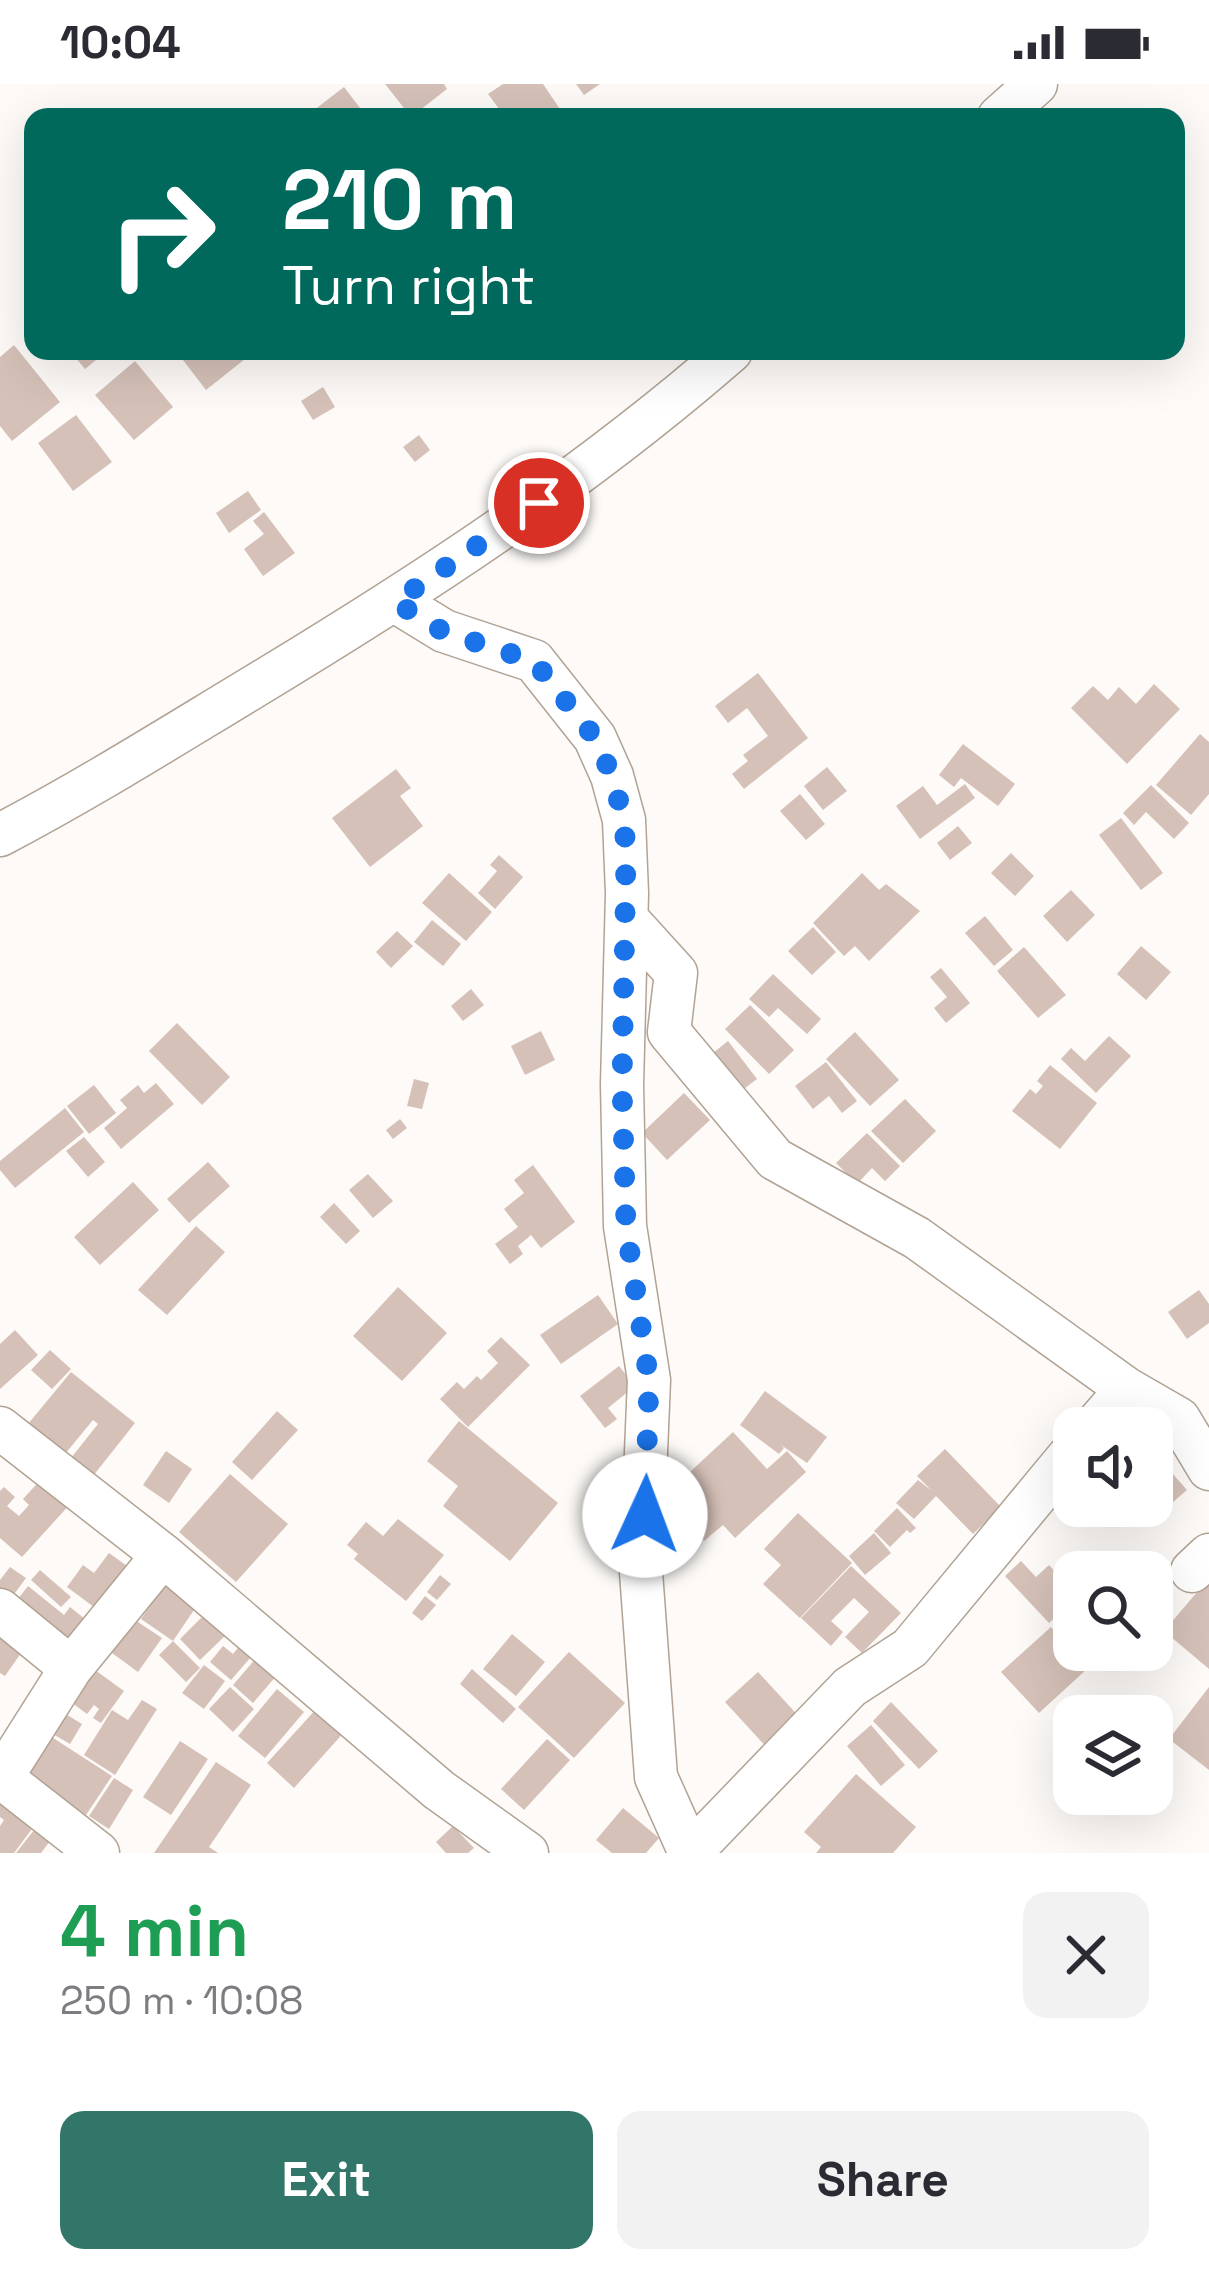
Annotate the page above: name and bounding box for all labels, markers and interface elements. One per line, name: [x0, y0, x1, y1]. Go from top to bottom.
text: 10:04: [60, 14, 181, 71]
text: 210 m: [282, 146, 517, 254]
icon: right: [84, 156, 240, 312]
text: Turn right: [282, 251, 535, 320]
pin: [488, 452, 590, 554]
icon: arrive: [506, 470, 572, 536]
map controls: [1053, 1407, 1173, 1815]
button: sound: [1053, 1407, 1173, 1527]
position arrow: [582, 1452, 708, 1578]
button: search: [1053, 1551, 1173, 1671]
button: layers: [1053, 1695, 1173, 1815]
text: 4 min: [60, 1885, 249, 1977]
button: close: [1023, 1892, 1149, 2018]
text: 250 m · 10:08: [60, 1976, 303, 2025]
button: Exit: [60, 2111, 593, 2249]
button: Share: [617, 2111, 1149, 2249]

